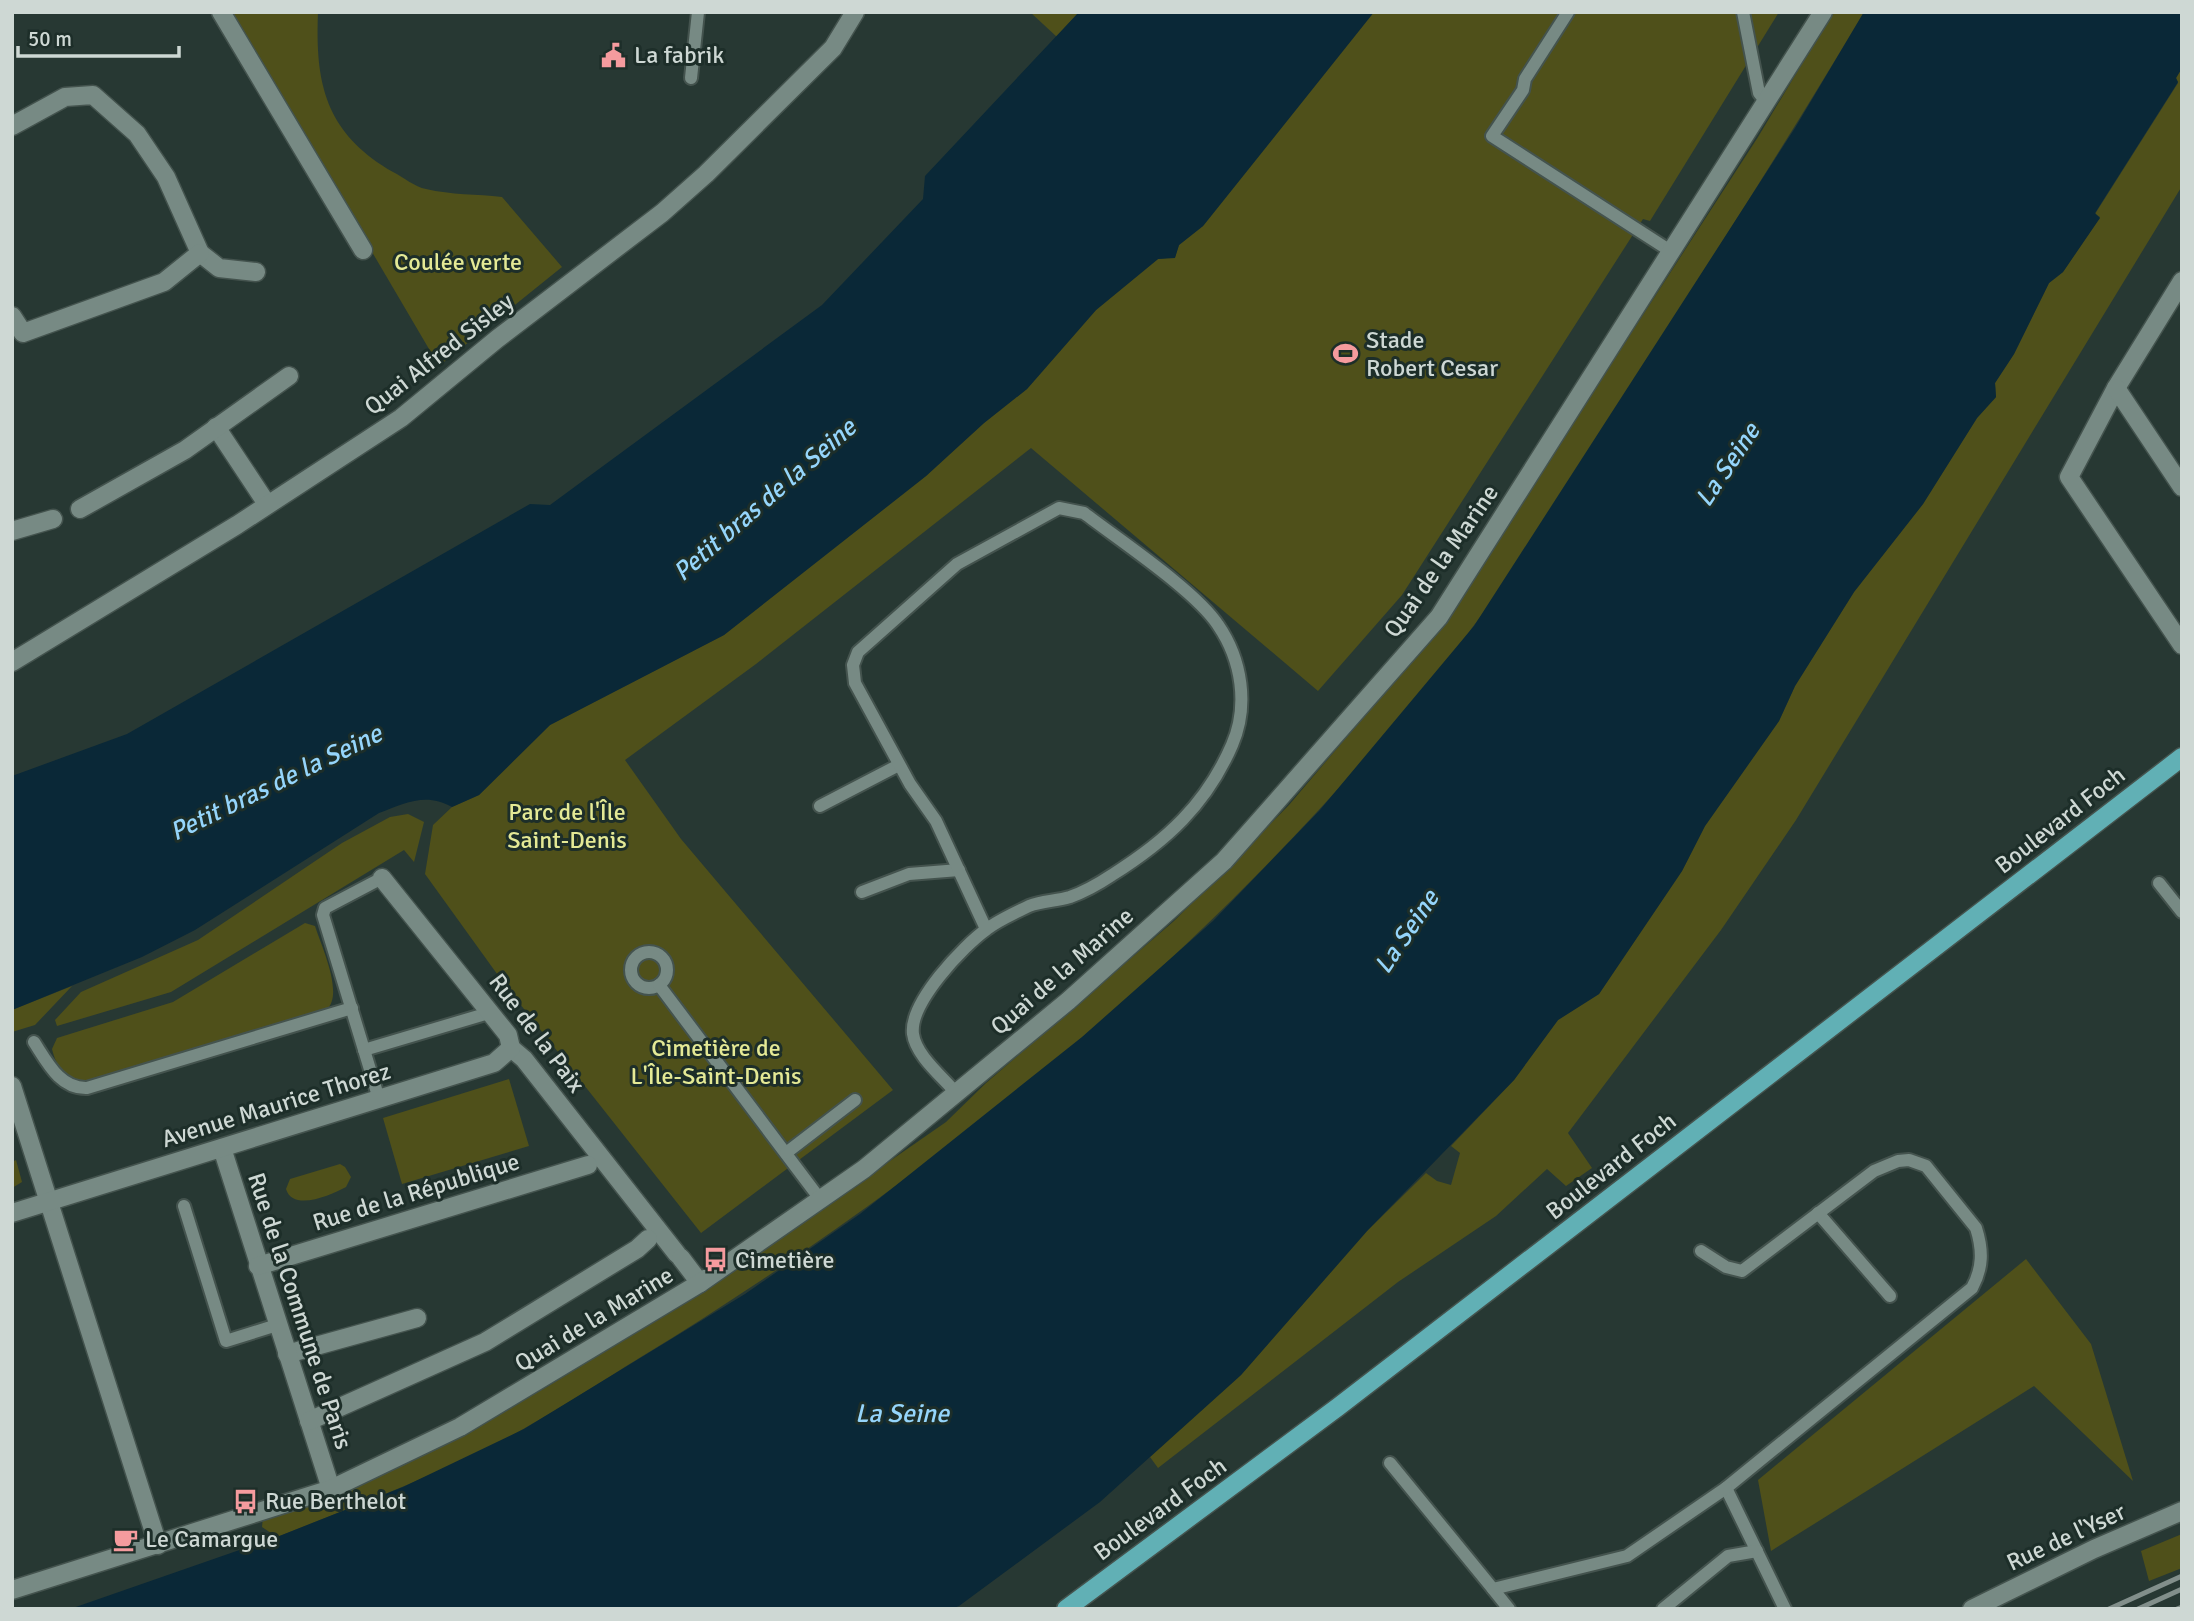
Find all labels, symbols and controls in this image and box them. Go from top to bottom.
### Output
scale bar [18,14,178,58]
text: 50 m [28,26,72,52]
place label: La fabrik [634,40,724,70]
public building icon: La fabrik [600,41,628,69]
park label: Coulée verte [394,247,522,277]
street label: Quai Alfred Sisley [358,286,520,422]
place label: Stade Robert Cesar [1366,325,1498,383]
sports icon: Stade Robert Cesar [1332,340,1360,368]
water label: Petit bras de la Seine [667,410,865,588]
water label: La Seine [1688,415,1769,513]
street label: Quai de la Marine [1377,479,1505,643]
water label: Petit bras de la Seine [165,717,389,848]
street label: Boulevard Foch [1989,760,2131,880]
park label: Parc de l'Île Saint-Denis [507,797,627,855]
water label: La Seine [1367,882,1448,980]
street label: Quai de la Marine [984,901,1140,1041]
street label: Rue de la Paix [482,967,592,1099]
park label: Cimetière de L'Île-Saint-Denis [630,1033,802,1091]
street label: Avenue Maurice Thorez [158,1056,394,1154]
street label: Boulevard Foch [1540,1106,1682,1226]
street label: Rue de la République [309,1146,523,1238]
street label: Rue de la Commune de Paris [241,1169,359,1453]
place label: Cimetière [735,1245,835,1275]
bus stop icon: Cimetière [701,1246,729,1274]
street label: Quai de la Marine [509,1260,679,1378]
water label: La Seine [855,1398,951,1430]
street label: Boulevard Foch [1088,1451,1232,1567]
place label: Rue Berthelot [265,1486,406,1516]
bus stop icon: Rue Berthelot [231,1487,259,1515]
street label: Rue de l'Yser [2002,1496,2130,1578]
place label: Le Camargue [145,1524,278,1554]
cafe icon: Le Camargue [111,1525,139,1553]

